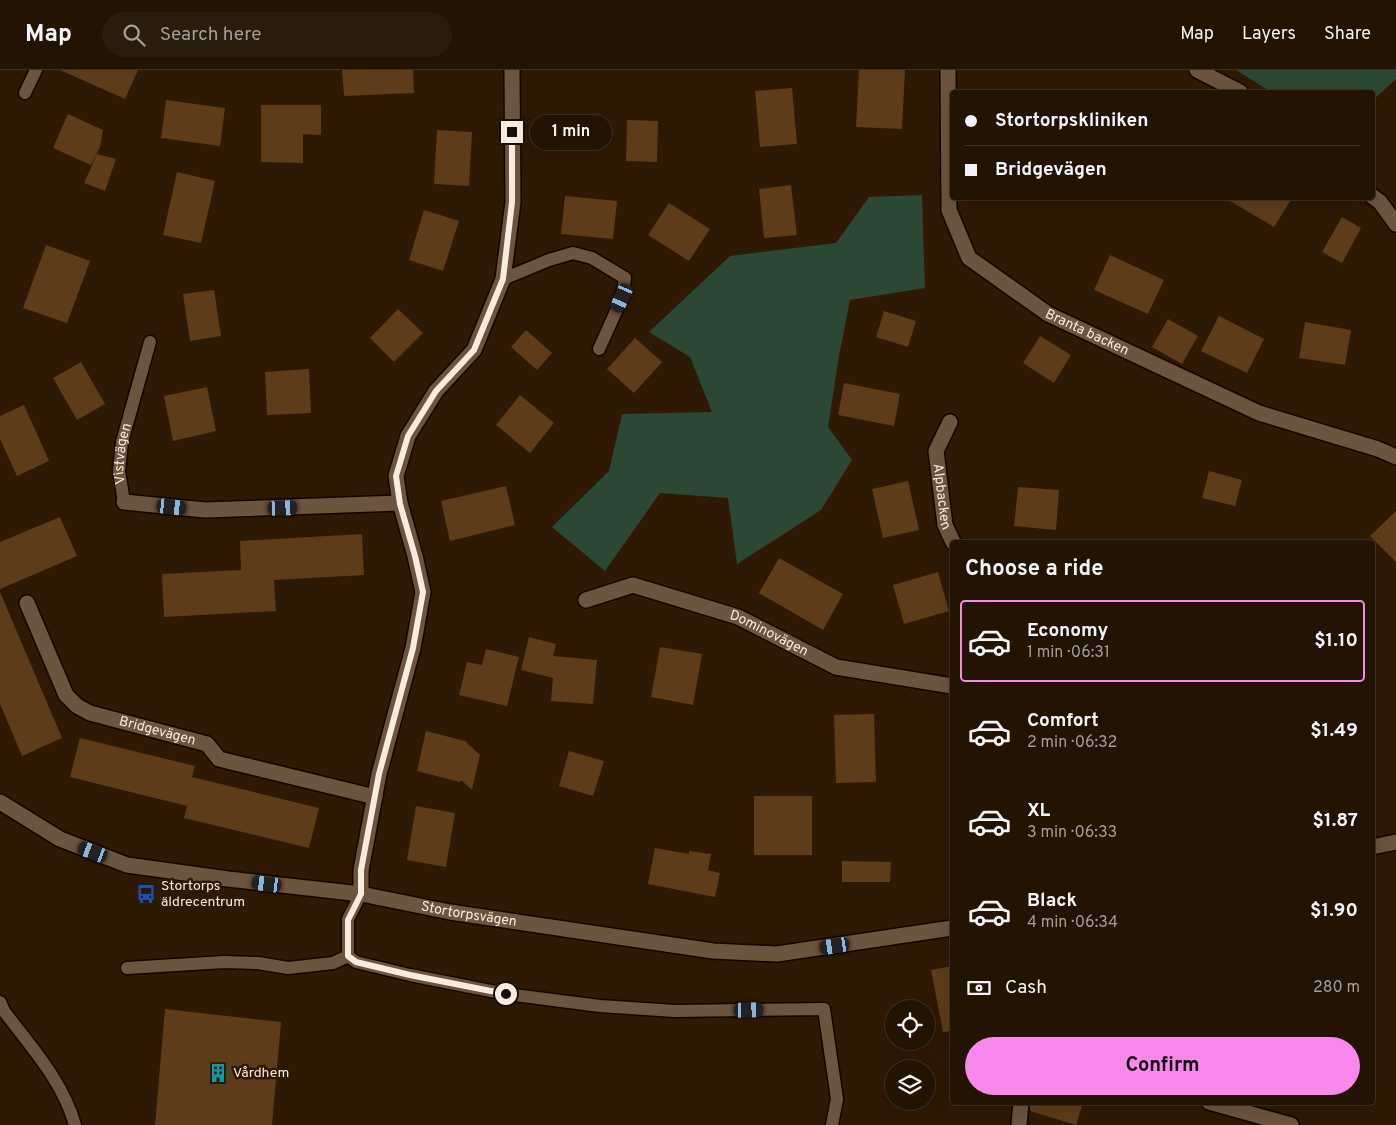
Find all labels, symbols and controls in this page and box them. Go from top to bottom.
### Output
search box [102,12,452,57]
text: Map [25,20,72,50]
icon: search [120,21,148,49]
text: Search here [160,23,261,47]
text: Map [1180,23,1214,46]
text: Layers [1242,23,1296,46]
text: Share [1324,23,1371,46]
text: Stortorpskliniken [995,109,1148,133]
callout: 1 min [530,114,612,150]
route end [501,121,523,143]
text: 1 min [552,122,590,142]
text: Bridgevägen [995,158,1107,182]
car [609,281,634,315]
street label: Branta backen [1042,305,1132,359]
street label: Vistvägen [110,421,135,486]
street label: Alpbacken [929,462,955,533]
car [156,498,187,516]
car [267,500,298,516]
text: Choose a ride [965,556,1103,583]
street label: Dominovägen [728,606,811,660]
icon: car [967,619,1012,664]
text: Economy [1027,619,1108,643]
text: $1.10 [1314,629,1358,653]
text: 1 min · 06:31 [1027,643,1110,663]
icon: car [967,709,1012,754]
text: Comfort [1027,709,1099,733]
street label: Bridgevägen [117,713,198,749]
text: $1.49 [1310,719,1358,743]
text: 2 min · 06:32 [1027,733,1117,753]
icon: car [967,799,1012,844]
text: XL [1027,799,1050,823]
text: $1.87 [1312,809,1358,833]
text: 3 min · 06:33 [1027,823,1117,843]
car [76,840,109,864]
car [251,875,282,893]
place label: Stortorps äldrecentrum [161,878,245,911]
bus stop icon: Stortorps äldrecentrum [135,883,157,905]
icon: car [967,889,1012,934]
text: Black [1027,889,1077,913]
street label: Stortorpsvägen [419,898,518,930]
text: $1.90 [1310,899,1358,923]
text: 4 min · 06:34 [1027,913,1118,933]
car [819,936,850,956]
icon: cash [965,974,993,1002]
text: Cash [1005,976,1047,1000]
text: 280 m [1313,978,1360,998]
route start [495,983,517,1005]
map controls [885,1000,935,1110]
button: locate [885,1000,935,1050]
car [733,1002,764,1018]
button: Confirm [965,1037,1360,1095]
button: layers [885,1060,935,1110]
building icon: Vårdhem [207,1062,229,1084]
place label: Vårdhem [233,1065,289,1082]

